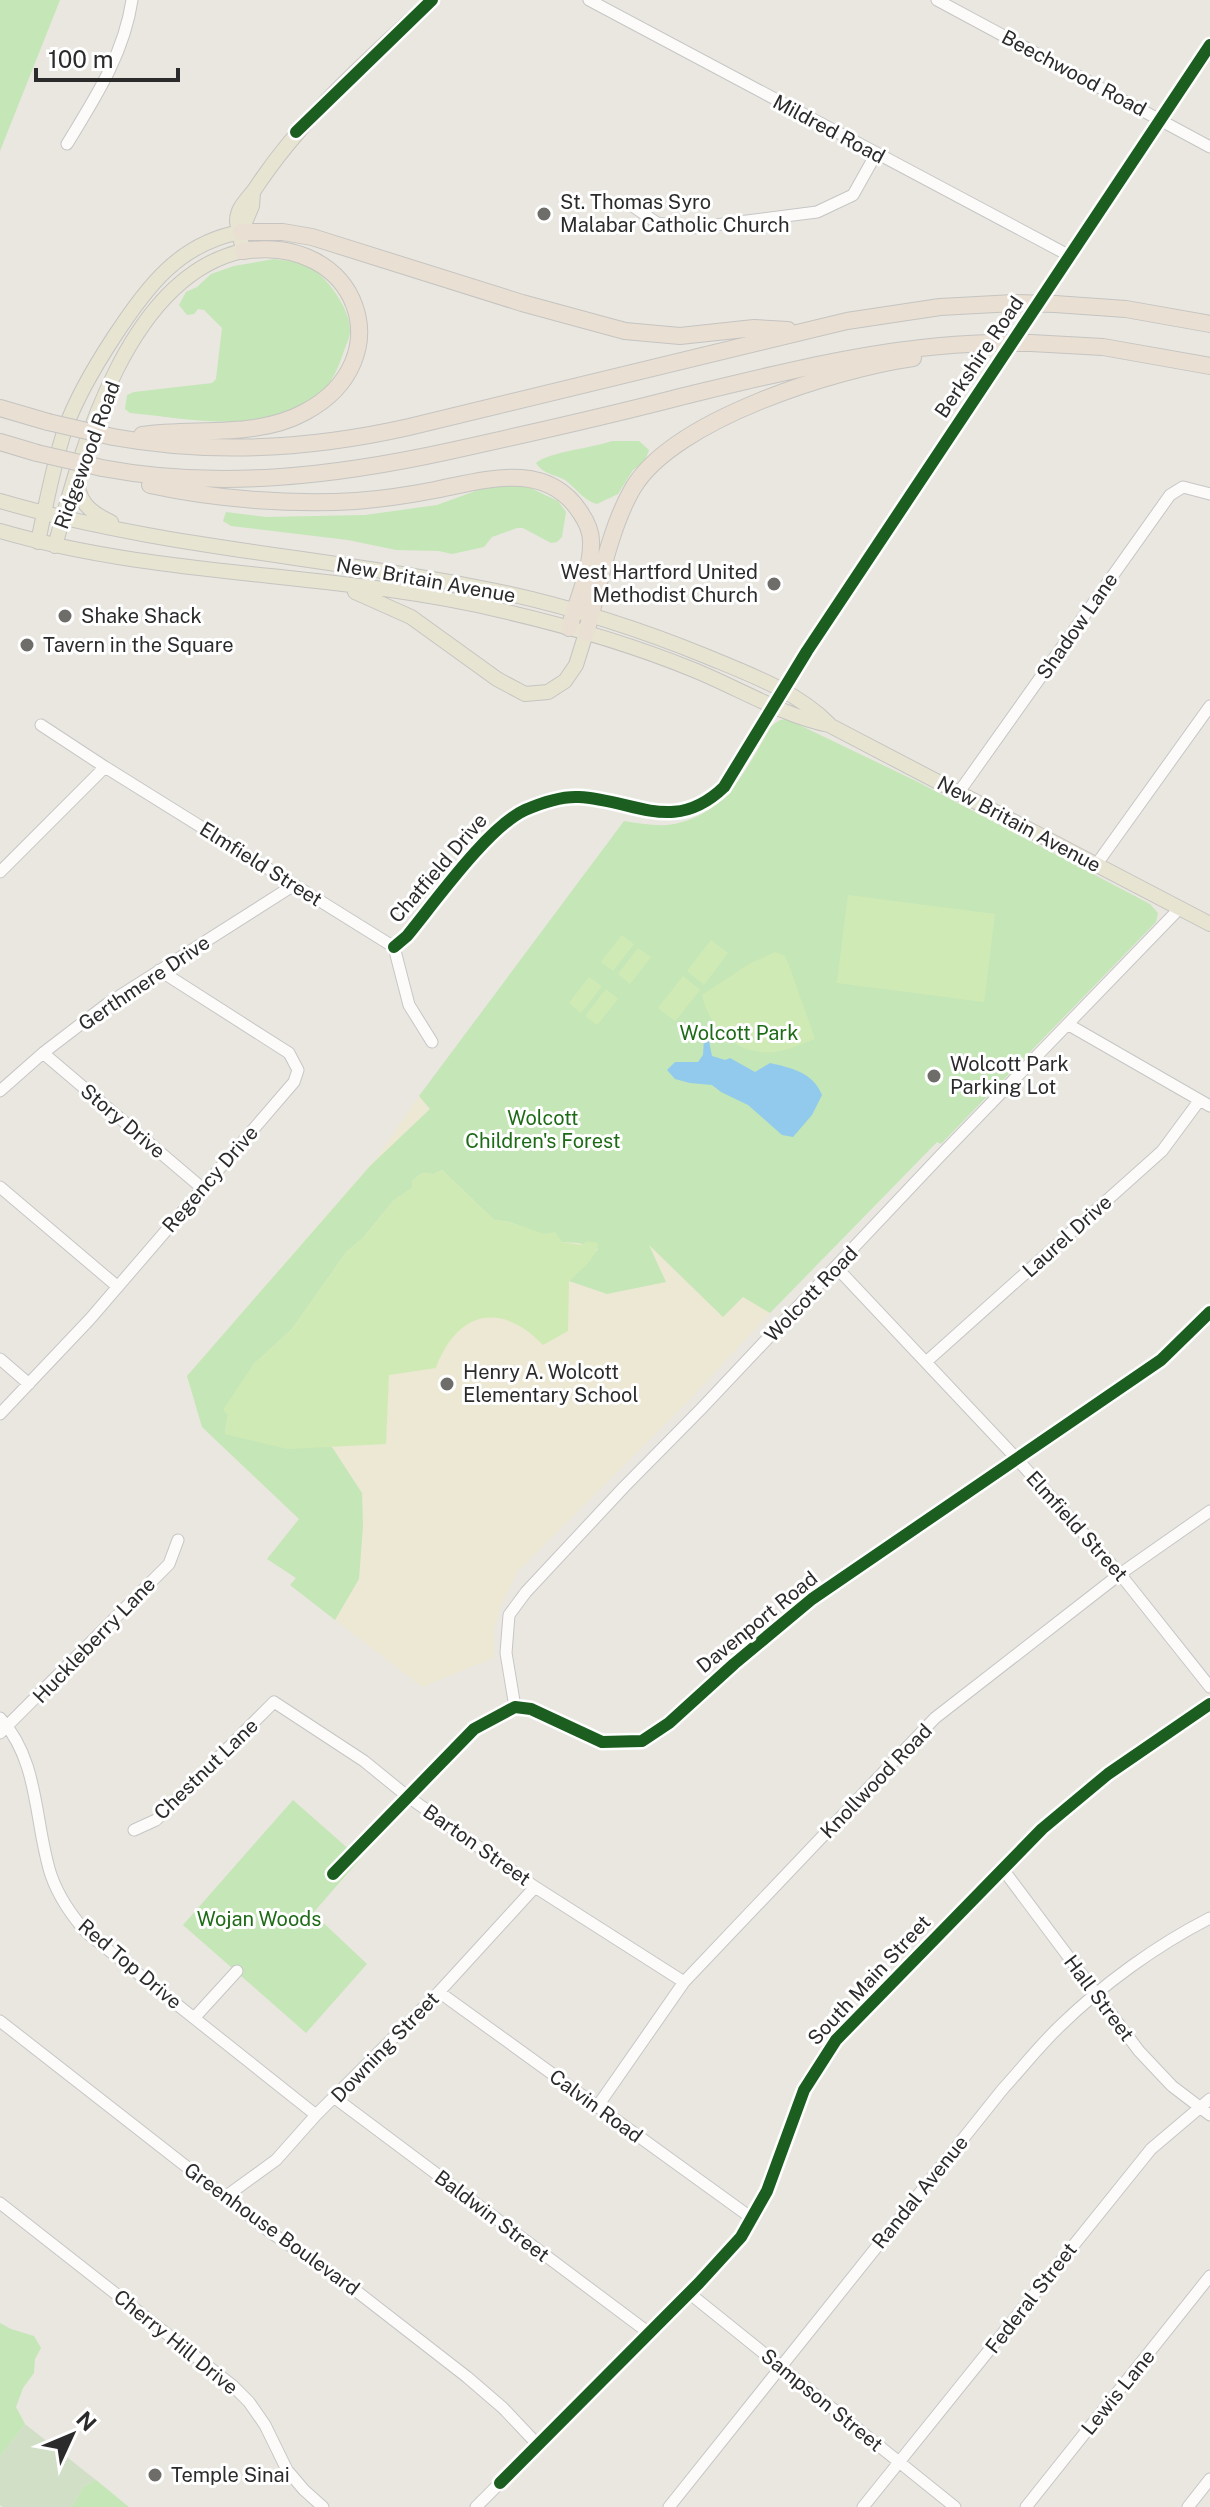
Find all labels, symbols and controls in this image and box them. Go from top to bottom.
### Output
street label: Beechwood Road [998,25,1150,121]
scale bar [36,32,178,82]
text: 100 m [48,45,114,73]
street label: Mildred Road [769,89,889,169]
place label: St. Thomas Syro Malabar Catholic Church [560,190,790,237]
marker: St. Thomas Syro Malabar Catholic Church [535,205,553,223]
street label: Berkshire Road [930,292,1028,422]
street label: Ridgewood Road [49,378,125,532]
street label: New Britain Avenue [334,552,518,608]
place label: West Hartford United Methodist Church [560,560,758,607]
street label: Shadow Lane [1031,568,1123,684]
marker: West Hartford United Methodist Church [765,575,783,593]
place label: Shake Shack [81,604,202,628]
marker: Shake Shack [56,607,74,625]
place label: Tavern in the Square [43,633,234,657]
marker: Tavern in the Square [18,636,36,654]
street label: New Britain Avenue [933,771,1105,877]
street label: Chatfield Drive [384,808,492,928]
street label: Elmfield Street [195,817,327,911]
street label: Gerthmere Drive [74,930,214,1036]
park label: Wolcott Park [680,1021,798,1045]
place label: Wolcott Park Parking Lot [950,1052,1069,1099]
marker: Wolcott Park Parking Lot [925,1067,943,1085]
street label: Story Drive [76,1079,170,1163]
park label: Wolcott Children's Forest [465,1106,621,1153]
street label: Regency Drive [157,1121,263,1237]
street label: Laurel Drive [1017,1190,1117,1282]
street label: Wolcott Road [759,1241,863,1347]
place label: Henry A. Wolcott Elementary School [463,1360,638,1407]
marker: Henry A. Wolcott Elementary School [438,1375,456,1393]
street label: Elmfield Street [1021,1466,1133,1586]
street label: Davenport Road [692,1566,822,1678]
street label: Huckleberry Lane [28,1572,160,1708]
street label: Chestnut Lane [149,1713,263,1825]
street label: Knollwood Road [815,1719,937,1843]
street label: Barton Street [419,1799,535,1891]
park label: Wojan Woods [197,1907,321,1931]
street label: South Main Street [803,1910,935,2050]
street label: Red Top Drive [73,1914,187,2014]
street label: Hall Street [1059,1950,1139,2046]
street label: Downing Street [326,1987,444,2107]
street label: Calvin Road [545,2064,647,2148]
street label: Randal Avenue [867,2131,973,2253]
street label: Greenhouse Boulevard [180,2157,364,2301]
street label: Baldwin Street [430,2165,554,2267]
street label: Federal Street [980,2238,1082,2358]
street label: Cherry Hill Drive [109,2285,243,2399]
street label: Sampson Street [756,2344,888,2456]
street label: Lewis Lane [1076,2344,1160,2440]
north arrow [32,2395,112,2475]
text: N [71,2406,102,2436]
place label: Temple Sinai [171,2463,290,2487]
marker: Temple Sinai [146,2466,164,2484]

